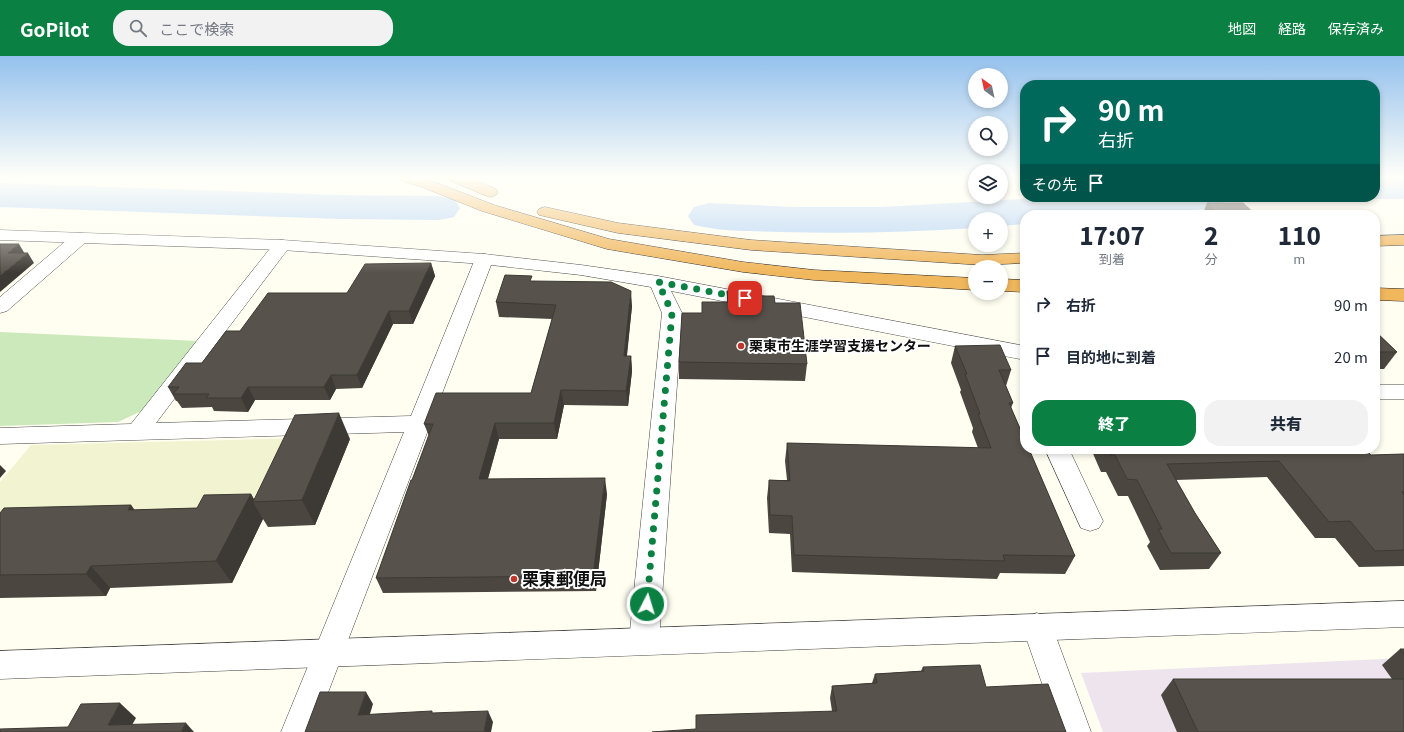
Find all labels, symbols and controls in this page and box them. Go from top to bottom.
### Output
search box [113,10,393,46]
text: GoPilot [20,15,89,42]
icon: search [127,17,149,39]
text: ここで検索 [159,18,234,39]
text: 地図 [1228,18,1256,38]
text: 経路 [1278,18,1306,38]
text: 保存済み [1328,18,1384,38]
north arrow [968,68,1008,108]
map controls [968,68,1008,300]
text: 90 m [1098,89,1164,129]
icon: right [1032,96,1084,148]
button: search [968,116,1008,156]
text: 右折 [1098,126,1134,152]
button: layers [968,164,1008,204]
icon: arrive [1085,172,1107,194]
text: その先 [1032,173,1077,194]
button: + [968,212,1008,252]
text: 17:07 [1079,217,1145,252]
text: 2 [1204,217,1218,252]
text: 110 [1278,217,1321,252]
text: 到着 [1099,249,1125,268]
text: 分 [1205,249,1218,268]
text: m [1293,249,1305,268]
button: − [968,260,1008,300]
pin [728,281,762,315]
icon: arrive [734,287,756,309]
icon: right [1032,293,1054,315]
text: 右折 [1066,294,1096,315]
text: 90 m [1334,294,1368,315]
place label: 栗東市生涯学習支援センター [749,335,931,355]
marker: 栗東市生涯学習支援センター [736,341,746,351]
icon: arrive [1032,345,1054,367]
text: 目的地に到着 [1066,346,1156,367]
text: 20 m [1334,346,1368,367]
button: 終了 [1032,400,1196,446]
button: 共有 [1204,400,1368,446]
place label: 栗東郵便局 [522,565,607,590]
marker: 栗東郵便局 [509,574,519,584]
position arrow [626,583,668,625]

